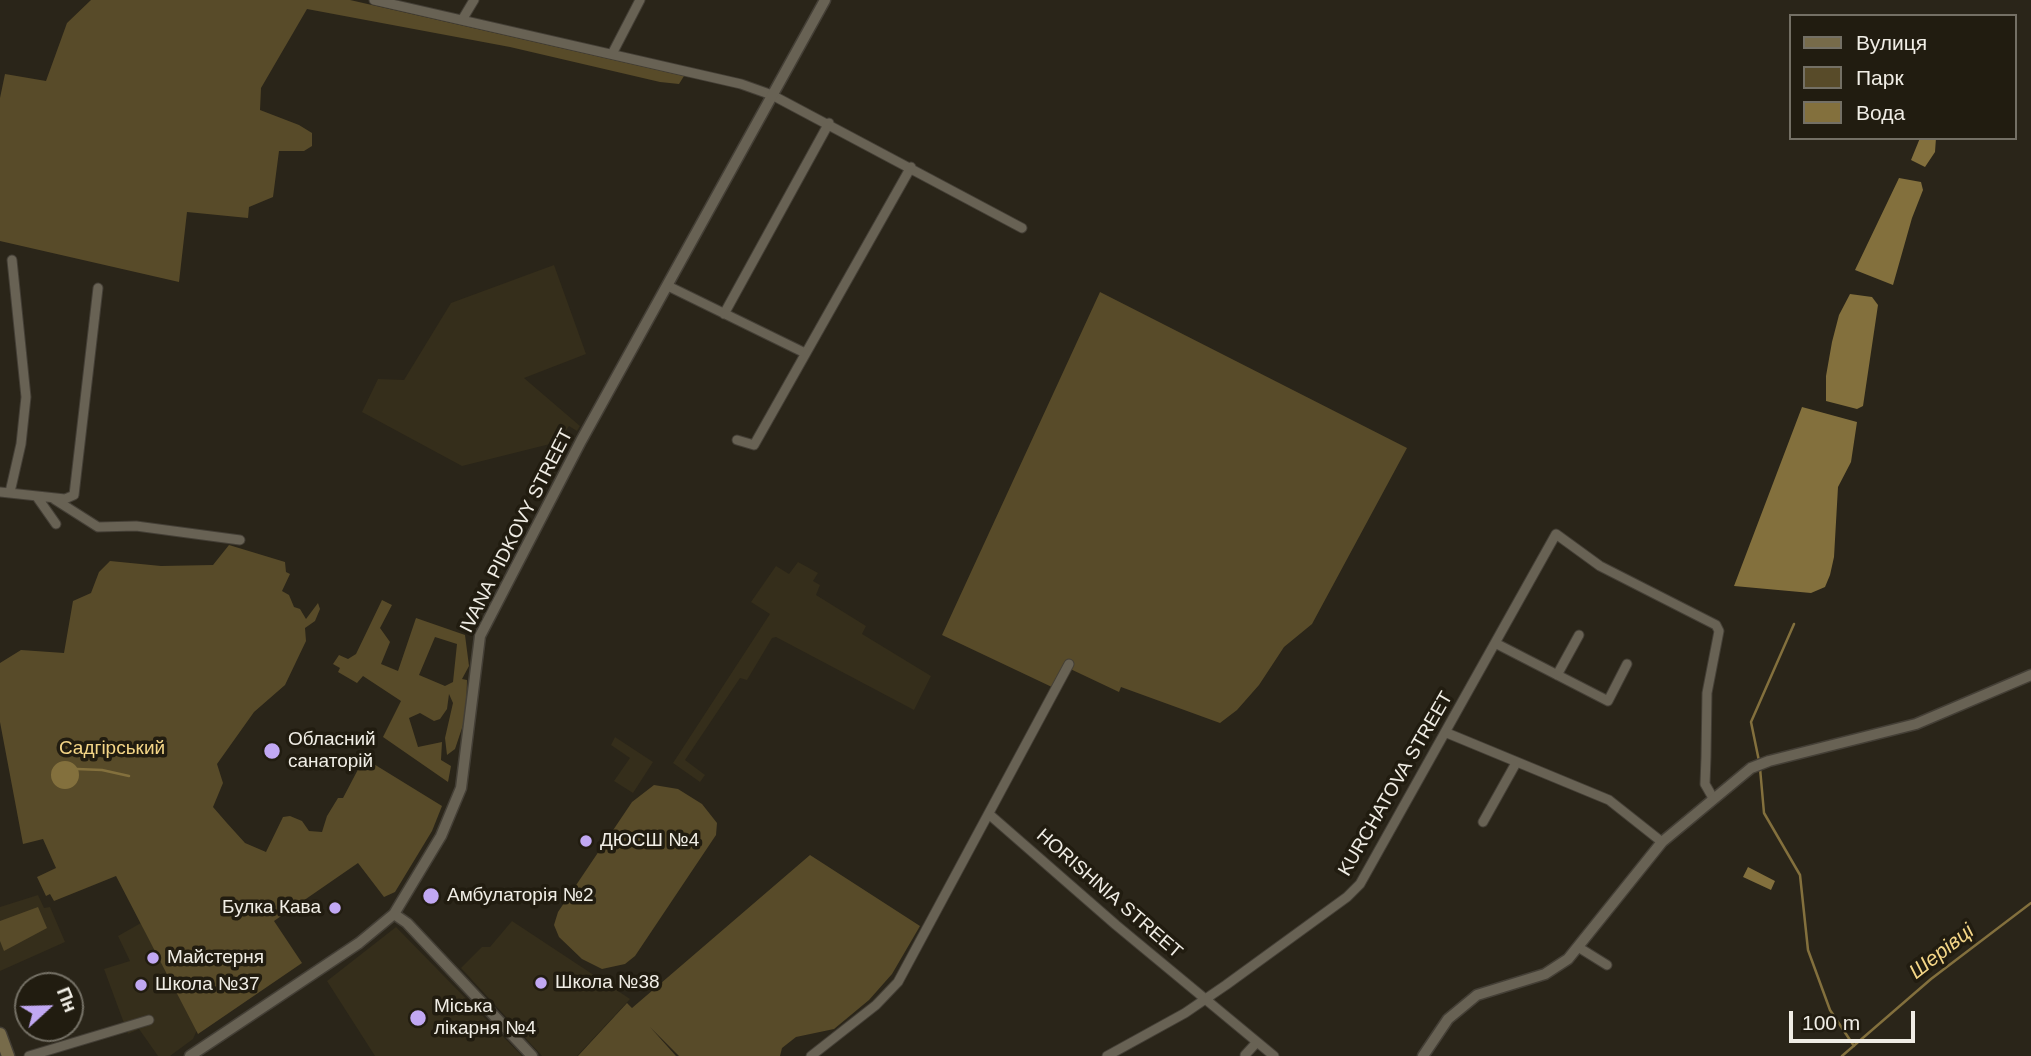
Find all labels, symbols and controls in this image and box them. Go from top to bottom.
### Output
legend [1790,14,2017,140]
text: Вулиця [1856,31,1927,54]
text: Парк [1856,66,1904,89]
text: Вода [1856,101,1905,124]
street label: IVANA PIDKOVY STREET [456,425,578,637]
street label: KURCHATOVA STREET [1334,688,1458,880]
place label: Обласний санаторій [288,729,376,773]
park label: Садгірський [59,738,165,760]
marker: Обласний санаторій [262,741,282,761]
street label: HORISHNIA STREET [1031,824,1187,964]
place label: ДЮСШ №4 [600,830,699,852]
marker: ДЮСШ №4 [578,833,594,849]
place label: Амбулаторія №2 [447,885,594,907]
marker: Амбулаторія №2 [421,886,441,906]
place label: Булка Кава [222,897,321,919]
marker: Булка Кава [327,900,343,916]
water label: Шерівці [1905,919,1979,985]
place label: Майстерня [167,947,264,969]
marker: Майстерня [145,950,161,966]
north arrow [14,972,84,1042]
place label: Школа №38 [555,972,660,994]
place label: Школа №37 [155,974,260,996]
marker: Школа №38 [533,975,549,991]
marker: Школа №37 [133,977,149,993]
text: Пн [53,984,82,1015]
place label: Міська лікарня №4 [434,996,536,1040]
scale bar [1793,996,1919,1040]
marker: Міська лікарня №4 [408,1008,428,1028]
text: 100 m [1802,1011,1860,1034]

